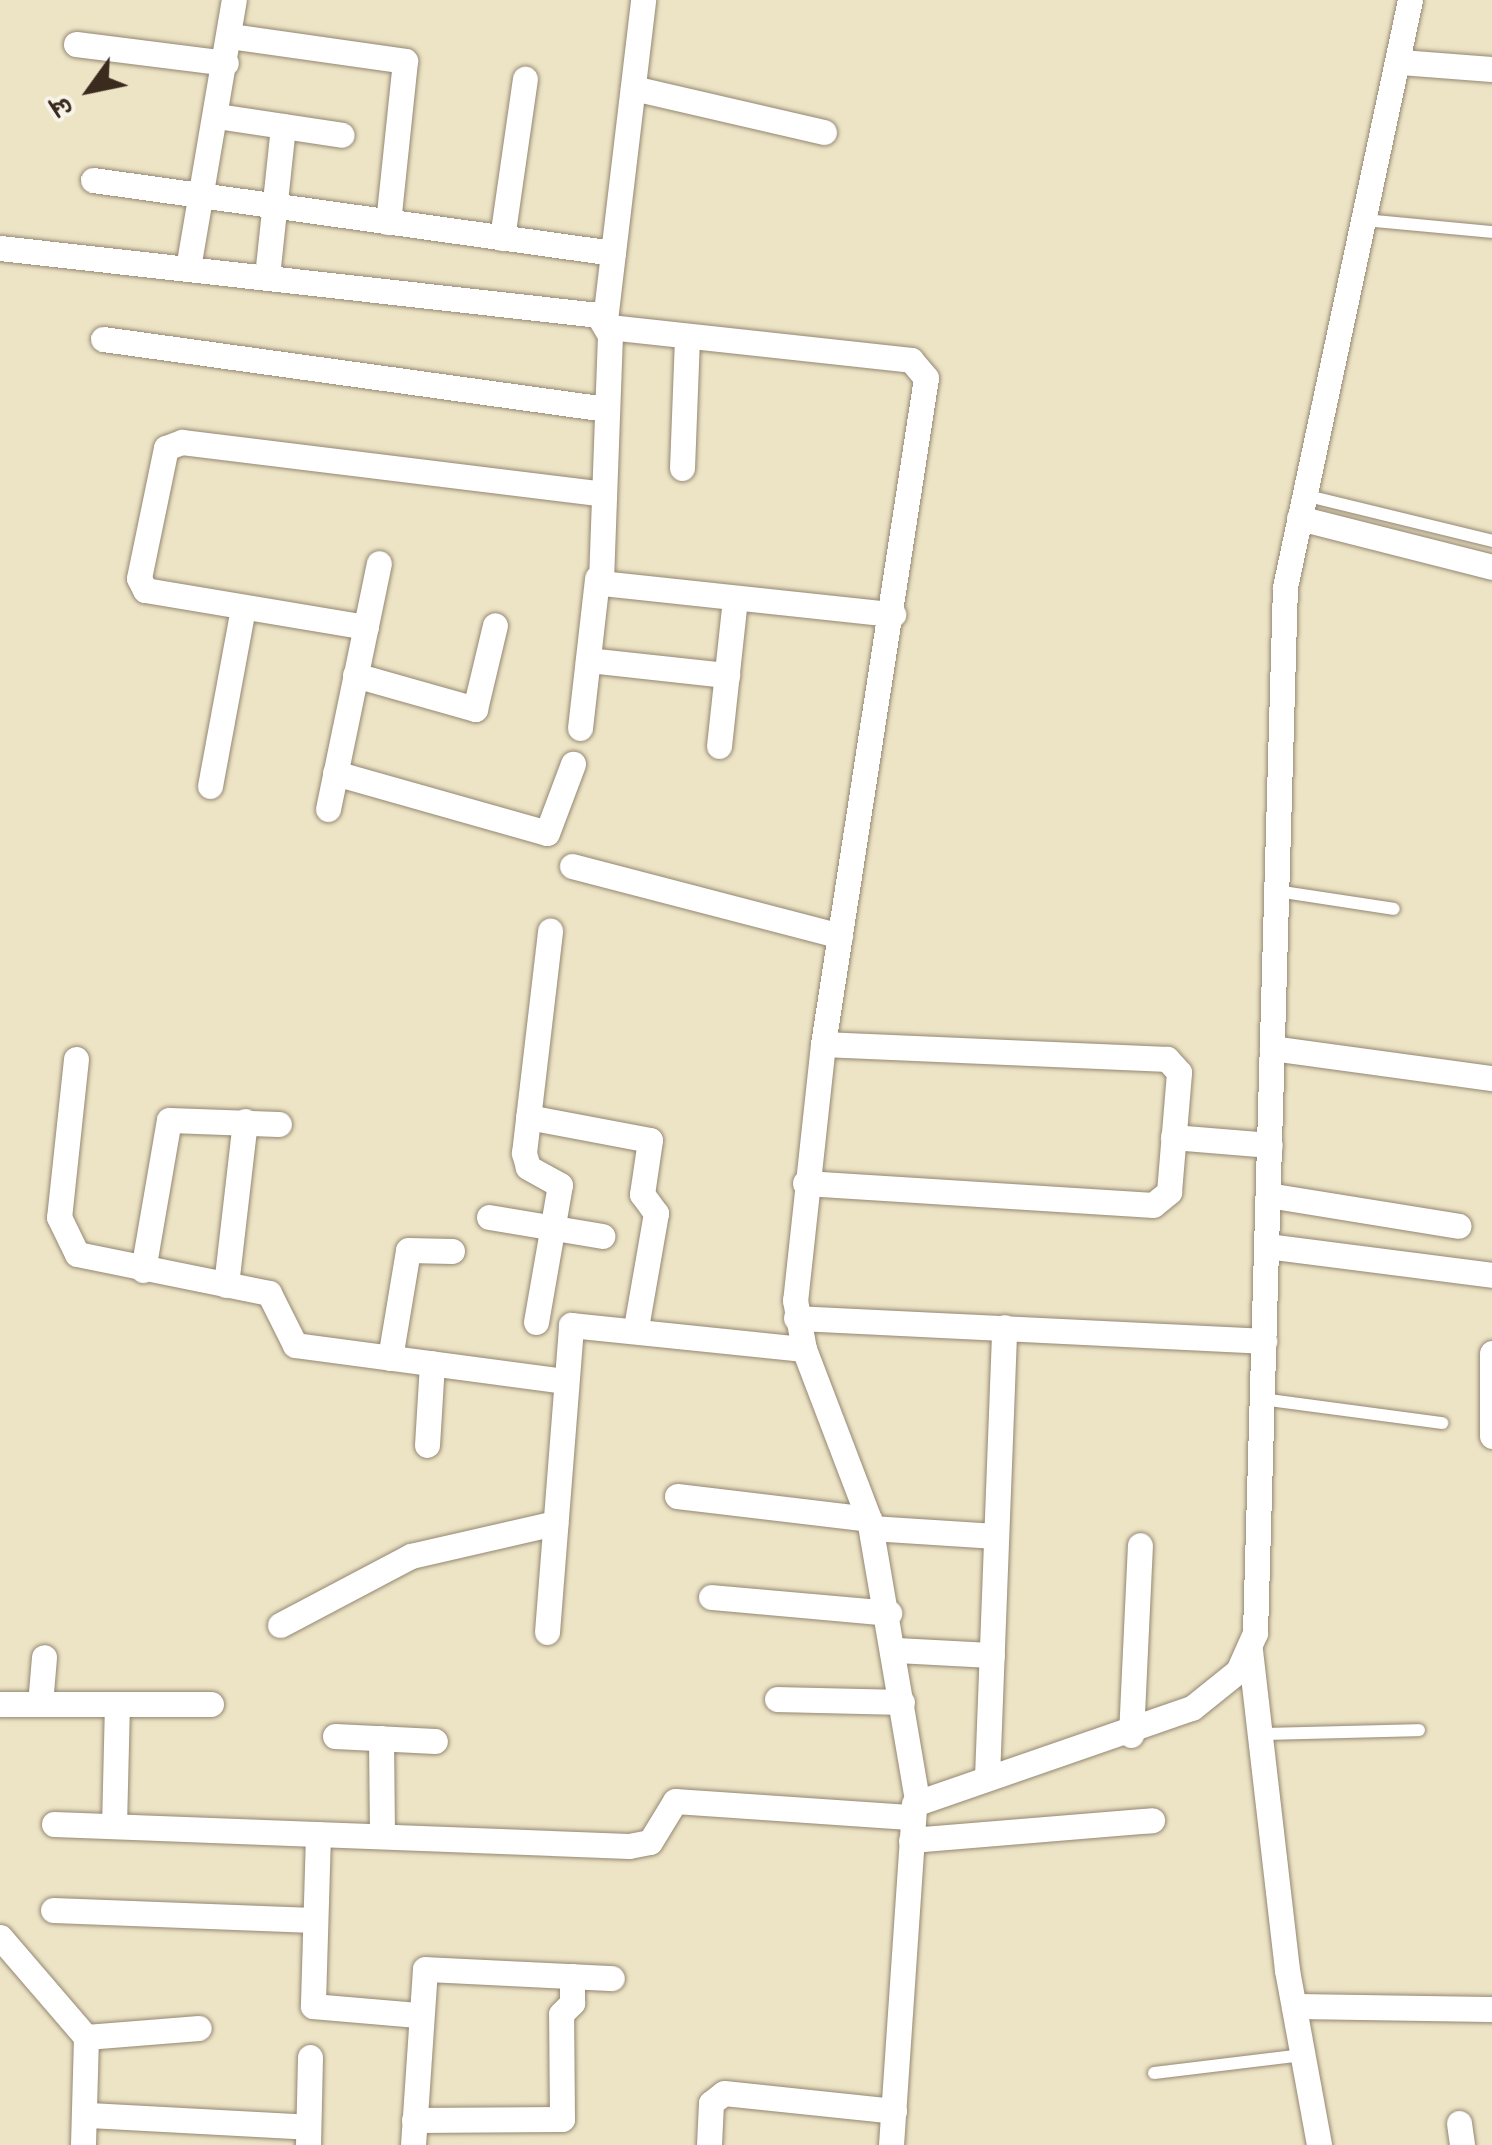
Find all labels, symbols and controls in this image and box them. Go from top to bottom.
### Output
north arrow [40,40,140,140]
text: उ [41,87,88,126]

